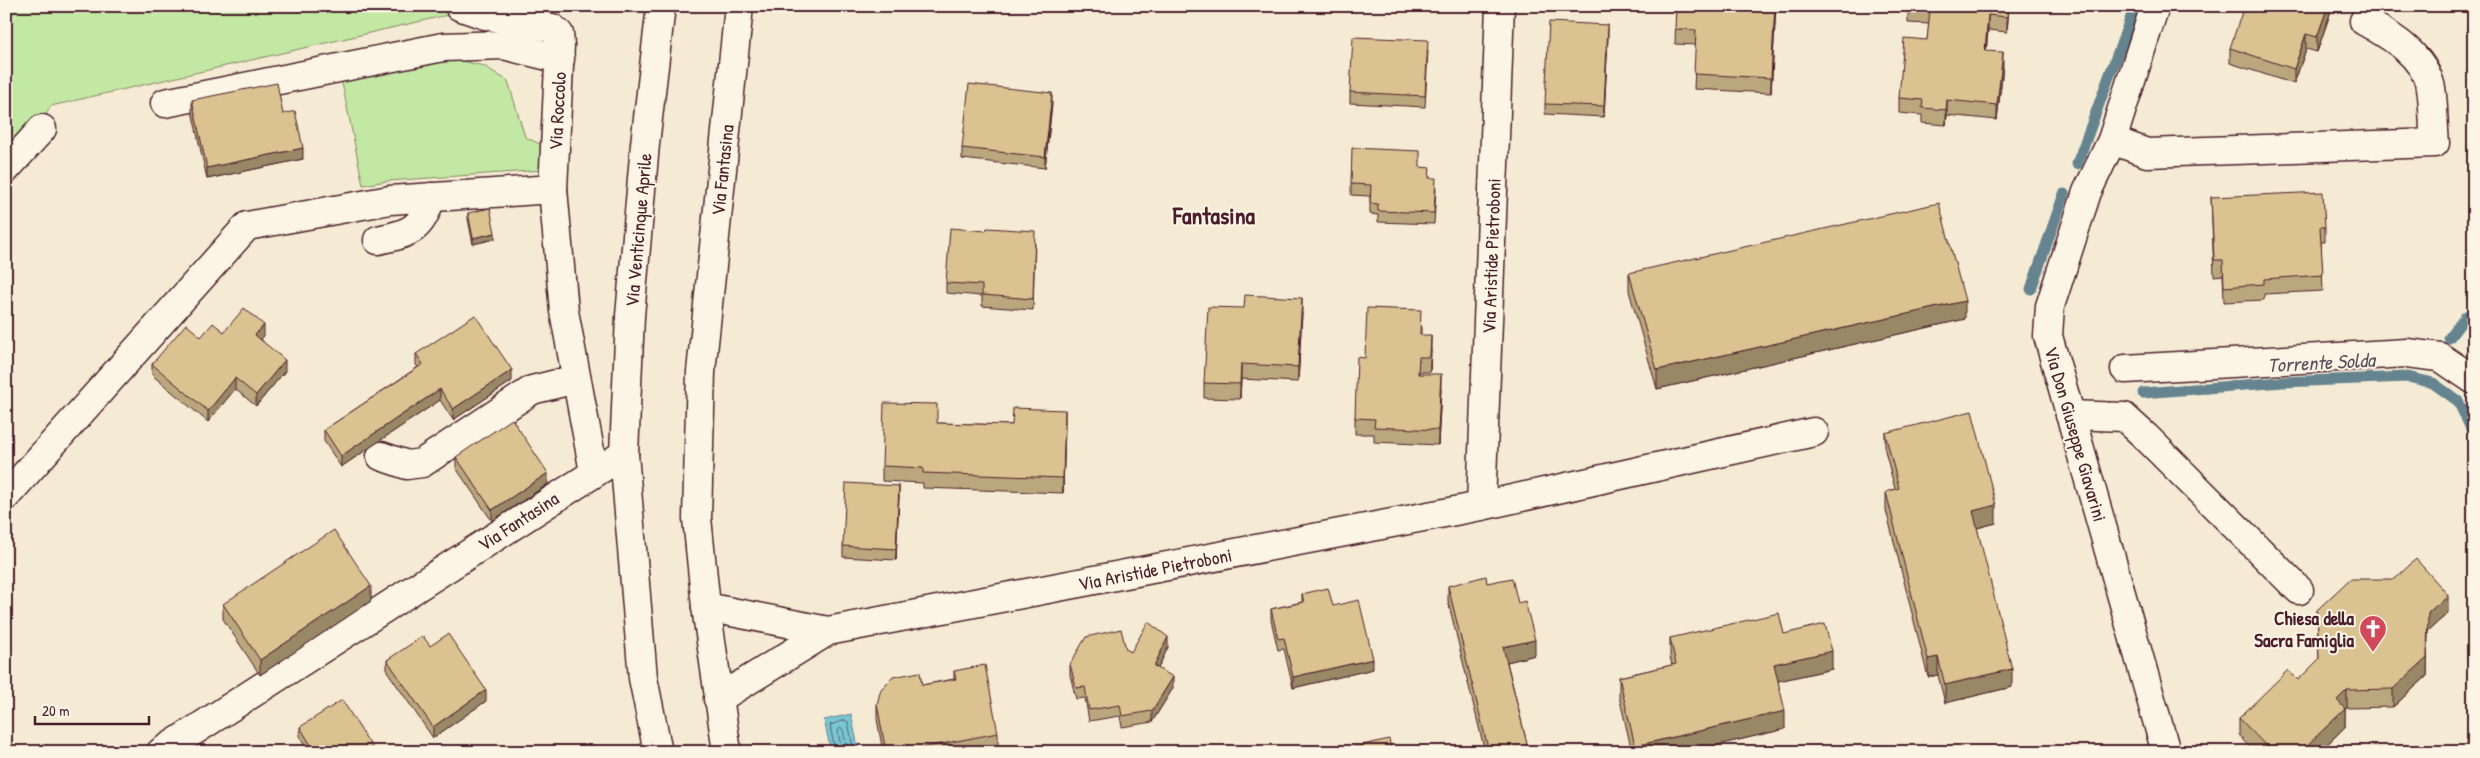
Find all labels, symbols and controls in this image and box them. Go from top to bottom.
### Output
street label: Via Roccolo [542,71,572,151]
street label: Via Fantasina [704,123,740,217]
street label: Via Venticinque Aprile [618,151,658,308]
street label: Via Aristide Pietroboni [1475,178,1507,334]
district label: Fantasina [1172,199,1255,231]
street label: Via Don Giuseppe Giavarini [2039,344,2113,524]
water label: Torrente Solda [2267,346,2378,378]
street label: Via Fantasina [473,485,564,557]
street label: Via Aristide Pietroboni [1076,541,1234,597]
place label: Chiesa della Sacra Famiglia [2254,605,2355,654]
church icon: Chiesa della Sacra Famiglia [2358,614,2388,653]
scale bar [35,693,149,725]
text: 20 m [42,700,69,721]

